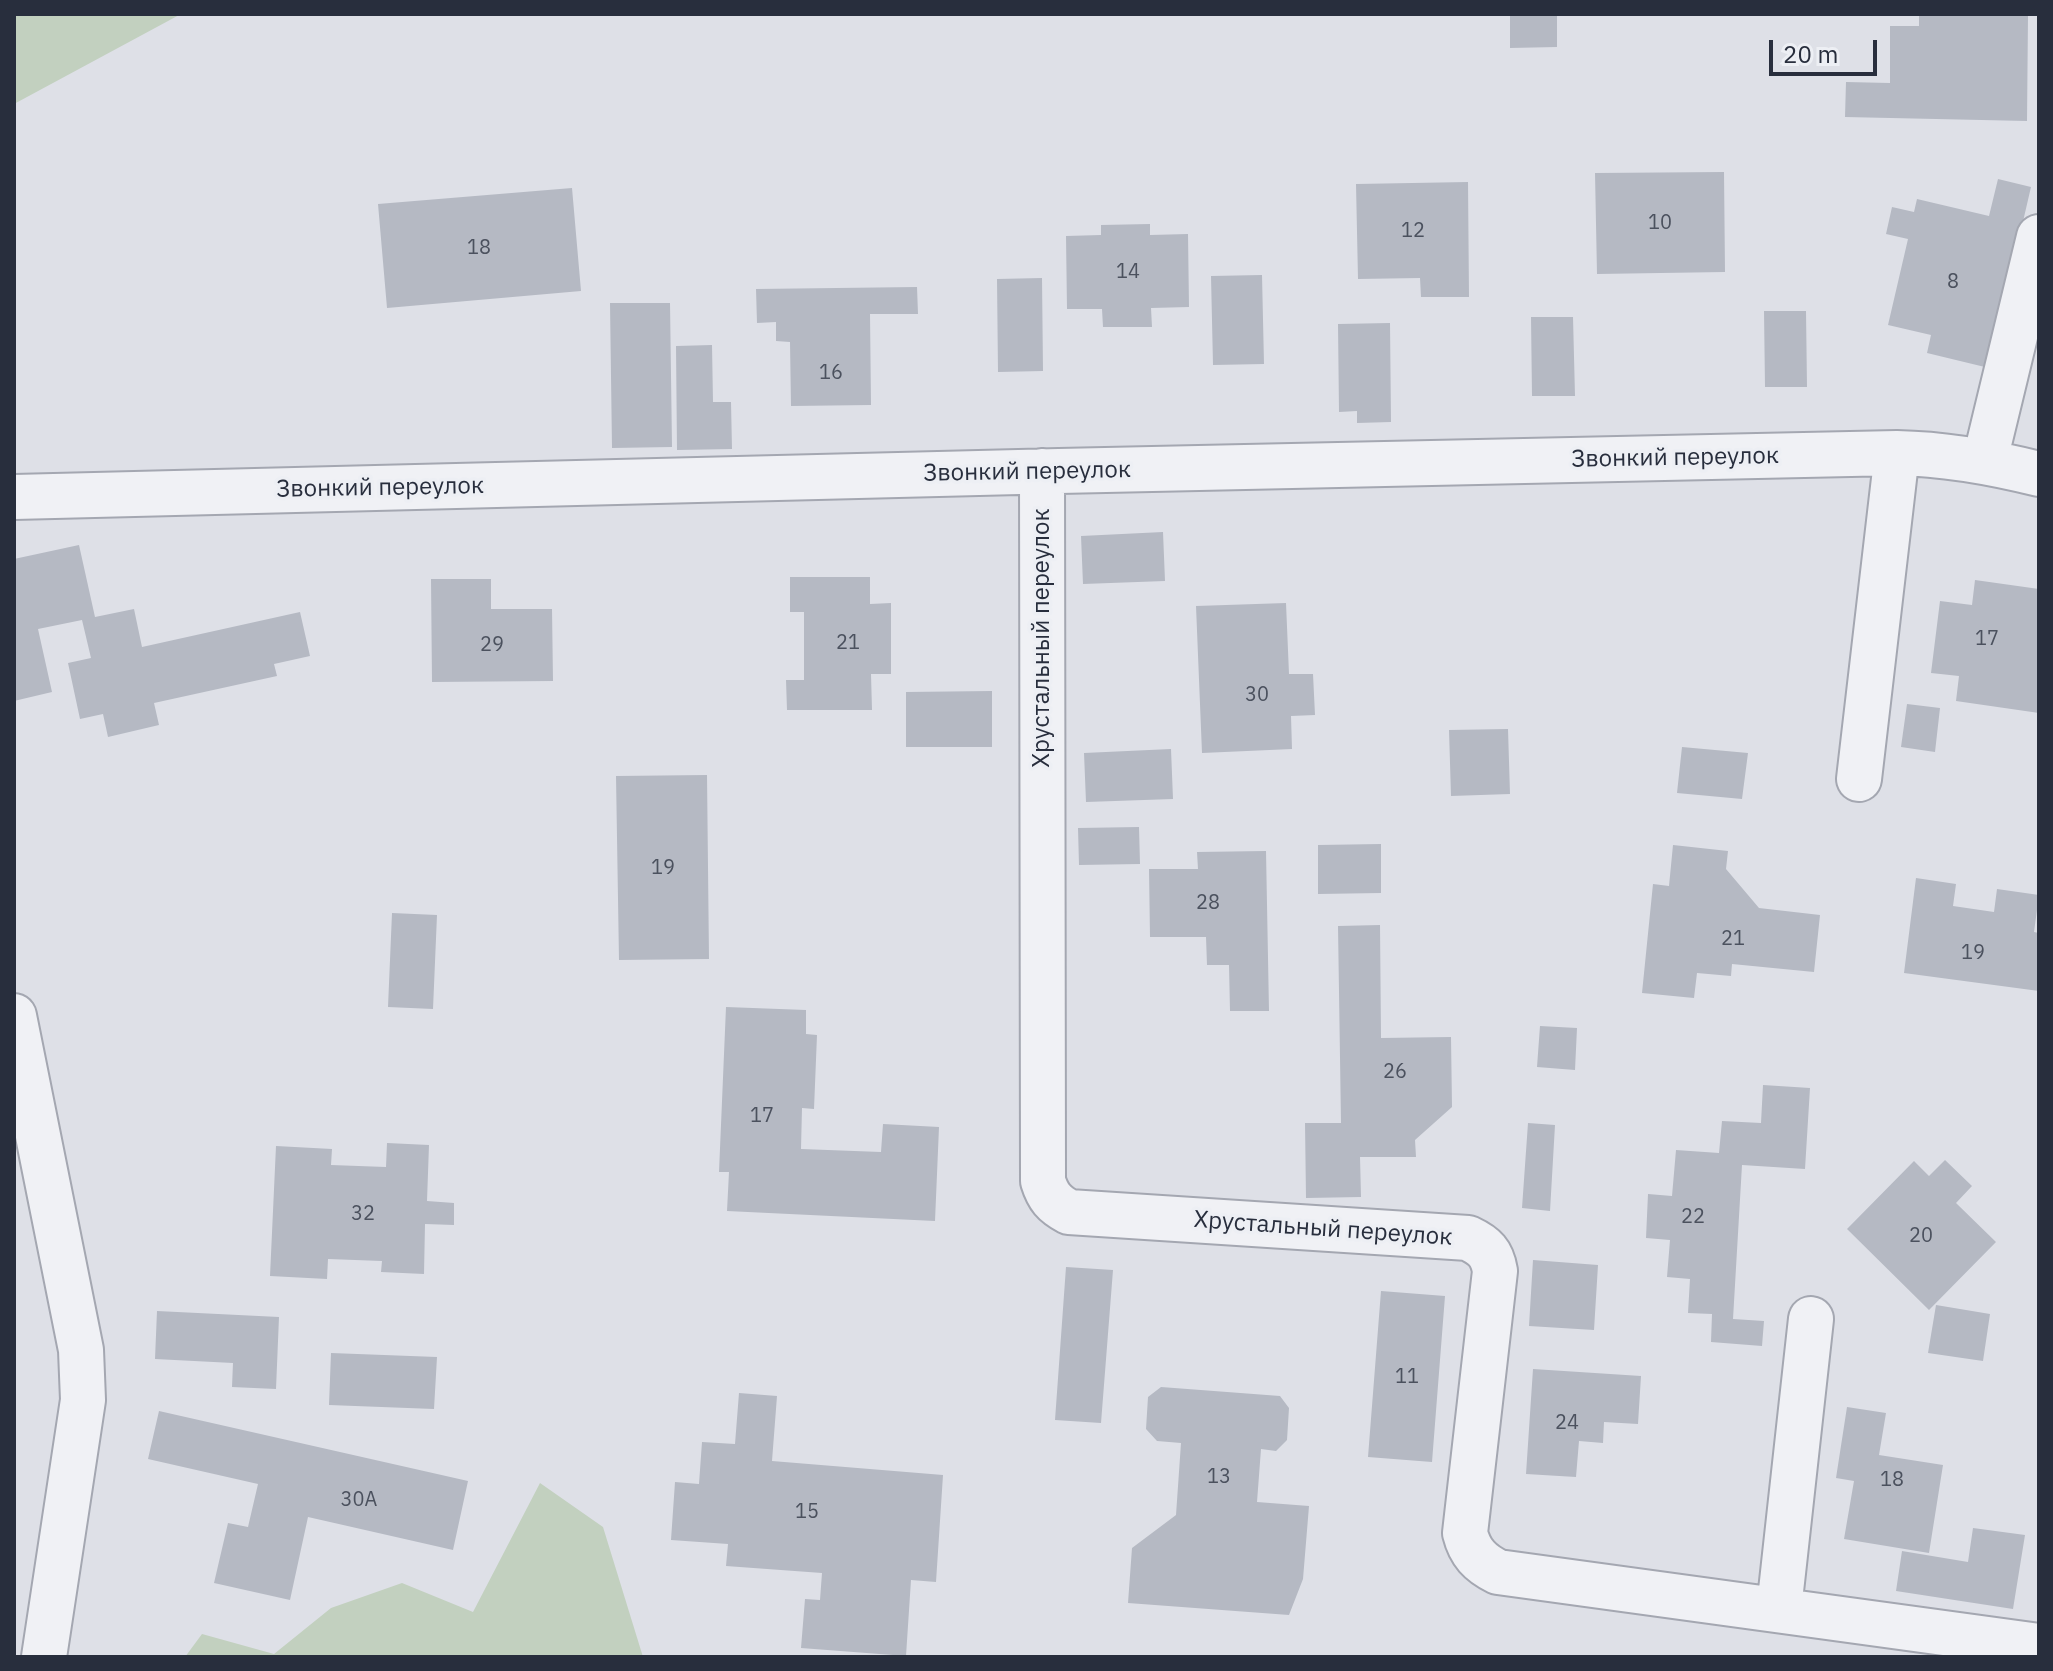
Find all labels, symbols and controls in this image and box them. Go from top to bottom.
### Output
scale bar [1773,24,1881,74]
text: 20 m [1783,38,1838,70]
house number: 10 [1648,211,1672,235]
house number: 12 [1401,219,1425,243]
house number: 18 [467,236,491,260]
house number: 14 [1116,260,1140,284]
house number: 8 [1947,270,1959,294]
house number: 16 [819,361,843,385]
street label: Звонкий переулок [1571,442,1779,474]
street label: Звонкий переулок [923,456,1131,488]
street label: Звонкий переулок [276,472,484,504]
street label: Хрустальный переулок [1028,508,1056,768]
house number: 17 [1975,627,1999,651]
house number: 21 [836,631,860,655]
house number: 29 [480,633,504,657]
house number: 30 [1245,683,1269,707]
house number: 19 [651,856,675,880]
house number: 28 [1196,891,1220,915]
house number: 21 [1721,927,1745,951]
house number: 19 [1961,941,1985,965]
house number: 26 [1383,1060,1407,1084]
house number: 17 [750,1104,774,1128]
house number: 32 [351,1202,375,1226]
house number: 22 [1681,1205,1705,1229]
street label: Хрустальный переулок [1193,1206,1453,1252]
house number: 20 [1909,1224,1933,1248]
house number: 11 [1395,1365,1419,1389]
house number: 24 [1555,1411,1579,1435]
house number: 13 [1207,1465,1231,1489]
house number: 18 [1880,1468,1904,1492]
house number: 30А [341,1488,377,1512]
house number: 15 [795,1500,819,1524]

